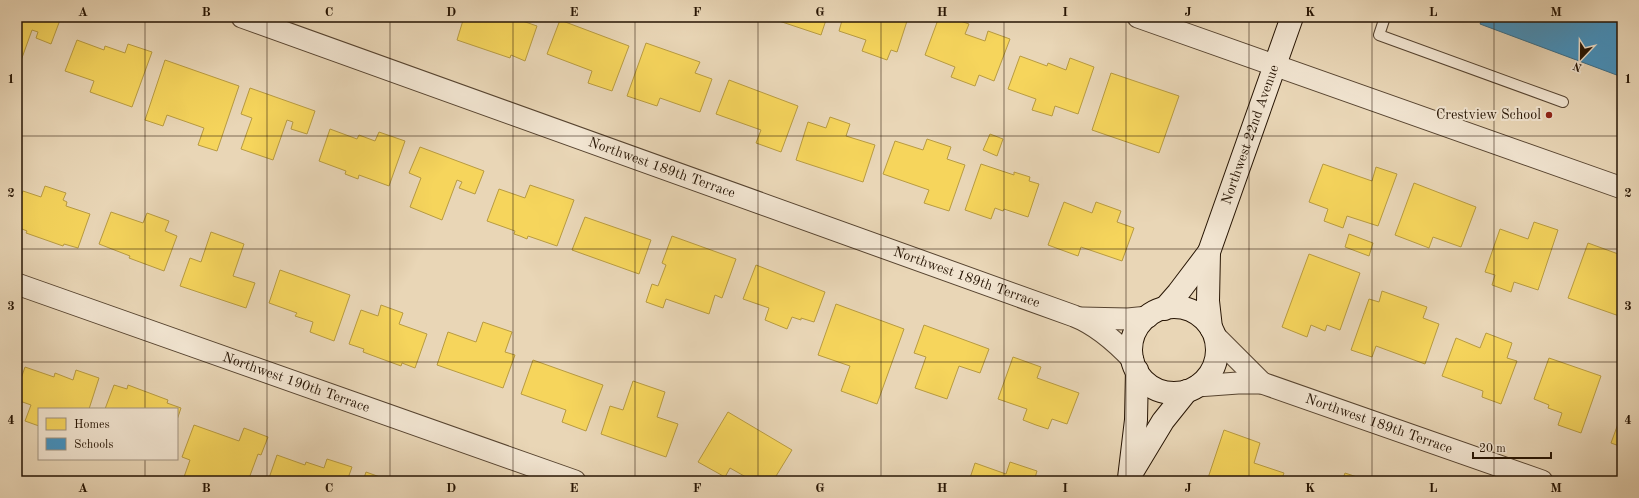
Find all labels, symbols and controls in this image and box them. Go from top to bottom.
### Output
text: A [78,6,88,19]
text: B [201,6,211,19]
text: C [325,6,333,19]
text: D [446,6,456,19]
text: E [570,6,579,19]
text: F [693,6,702,19]
text: G [815,6,825,19]
text: H [937,6,948,19]
text: I [1062,6,1068,19]
text: J [1184,6,1192,19]
text: K [1305,6,1315,19]
text: L [1429,6,1438,19]
text: M [1550,6,1562,19]
north arrow [1561,38,1601,78]
text: N [1571,59,1584,73]
street label: Northwest 22nd Avenue [1219,63,1282,206]
text: 1 [7,73,15,86]
text: 1 [1624,73,1632,86]
place label: Crestview School [1436,108,1541,122]
marker: Crestview School [1544,110,1554,120]
street label: Northwest 189th Terrace [586,135,737,201]
text: 2 [7,187,15,200]
text: 2 [1624,187,1632,200]
street label: Northwest 189th Terrace [891,245,1042,310]
text: 3 [7,300,15,313]
text: 3 [1624,300,1632,313]
street label: Northwest 190th Terrace [221,350,371,415]
street label: Northwest 189th Terrace [1304,392,1454,456]
legend [38,408,178,460]
text: 4 [7,414,15,427]
text: 4 [1624,414,1632,427]
text: Homes [74,419,110,431]
scale bar [1473,434,1551,460]
text: Schools [74,439,114,451]
text: 20 m [1479,443,1506,455]
text: A [78,482,88,495]
text: B [201,482,211,495]
text: C [325,482,333,495]
text: D [446,482,456,495]
text: E [570,482,579,495]
text: F [693,482,702,495]
text: G [815,482,825,495]
text: H [937,482,948,495]
text: I [1062,482,1068,495]
text: J [1184,482,1192,495]
text: K [1305,482,1315,495]
text: L [1429,482,1438,495]
text: M [1550,482,1562,495]

